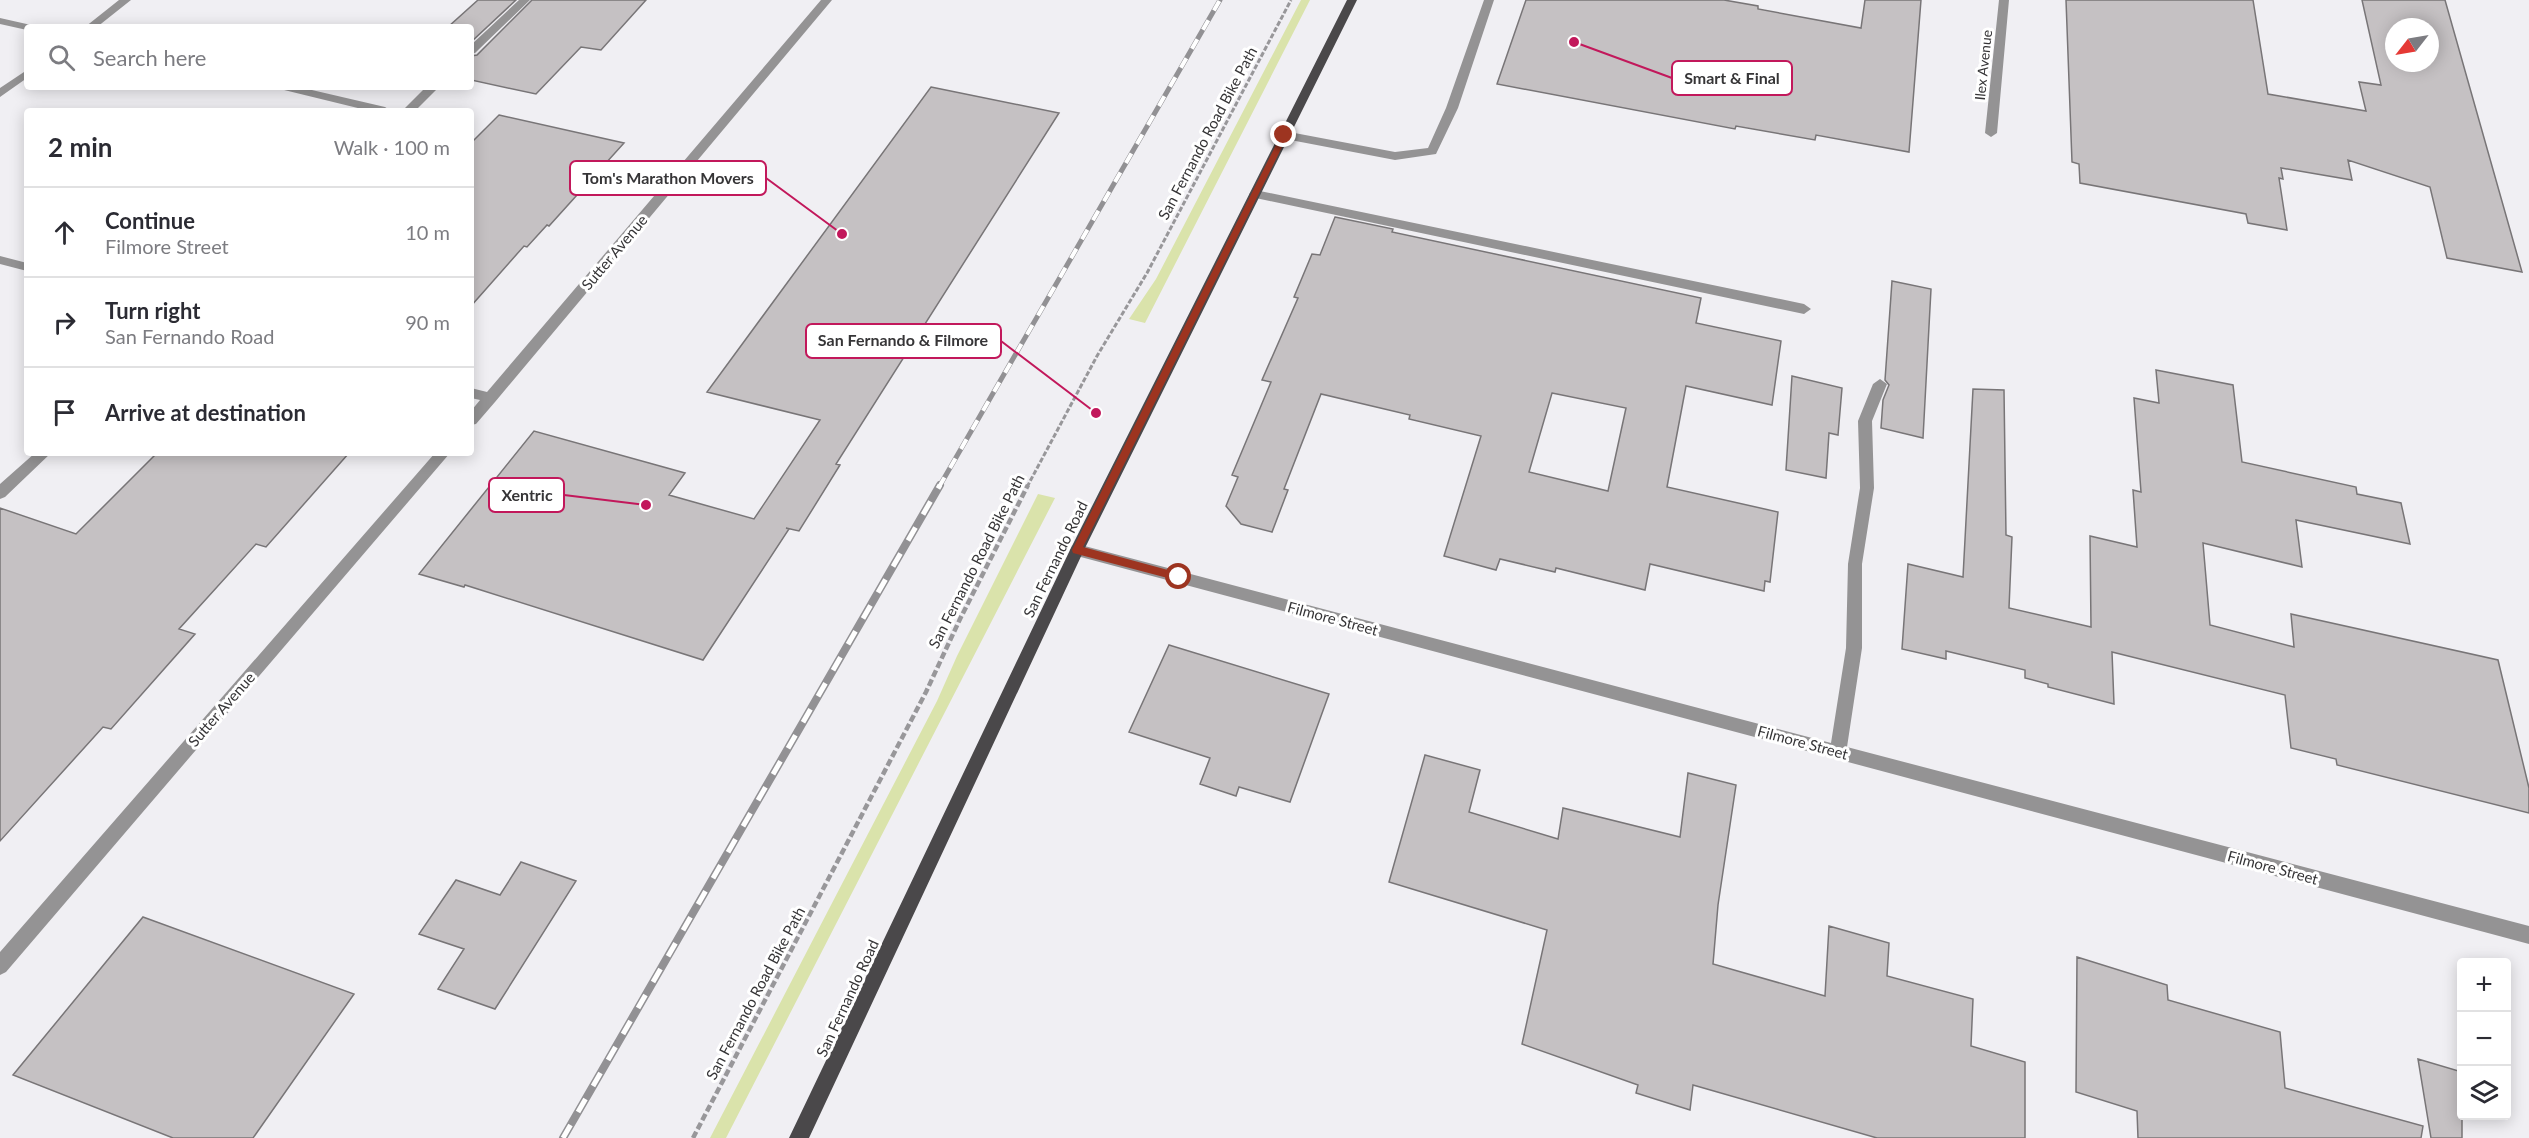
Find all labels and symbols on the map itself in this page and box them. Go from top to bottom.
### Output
north arrow [2385,18,2439,72]
street label: Ilex Avenue [1971,29,1995,101]
street label: San Fernando Road Bike Path [1154,44,1260,222]
callout: Smart & Final [1672,61,1792,95]
text: Smart & Final [1684,68,1780,87]
route end [1270,121,1296,147]
callout: Tom's Marathon Movers [570,161,766,195]
text: Tom's Marathon Movers [582,168,754,187]
street label: Sutter Avenue [577,211,651,293]
callout: San Fernando & Filmore [806,324,1001,358]
text: San Fernando & Filmore [818,330,989,349]
street label: San Fernando Road Bike Path [924,471,1028,651]
callout: Xentric [489,478,564,512]
text: Xentric [501,485,553,504]
street label: San Fernando Road [1019,498,1091,620]
route start [1165,563,1191,589]
street label: Filmore Street [1286,597,1381,639]
street label: Sutter Avenue [184,668,258,750]
street label: Filmore Street [1756,721,1851,763]
street label: Filmore Street [2226,846,2321,888]
street label: San Fernando Road Bike Path [702,904,808,1082]
street label: San Fernando Road [812,937,882,1059]

